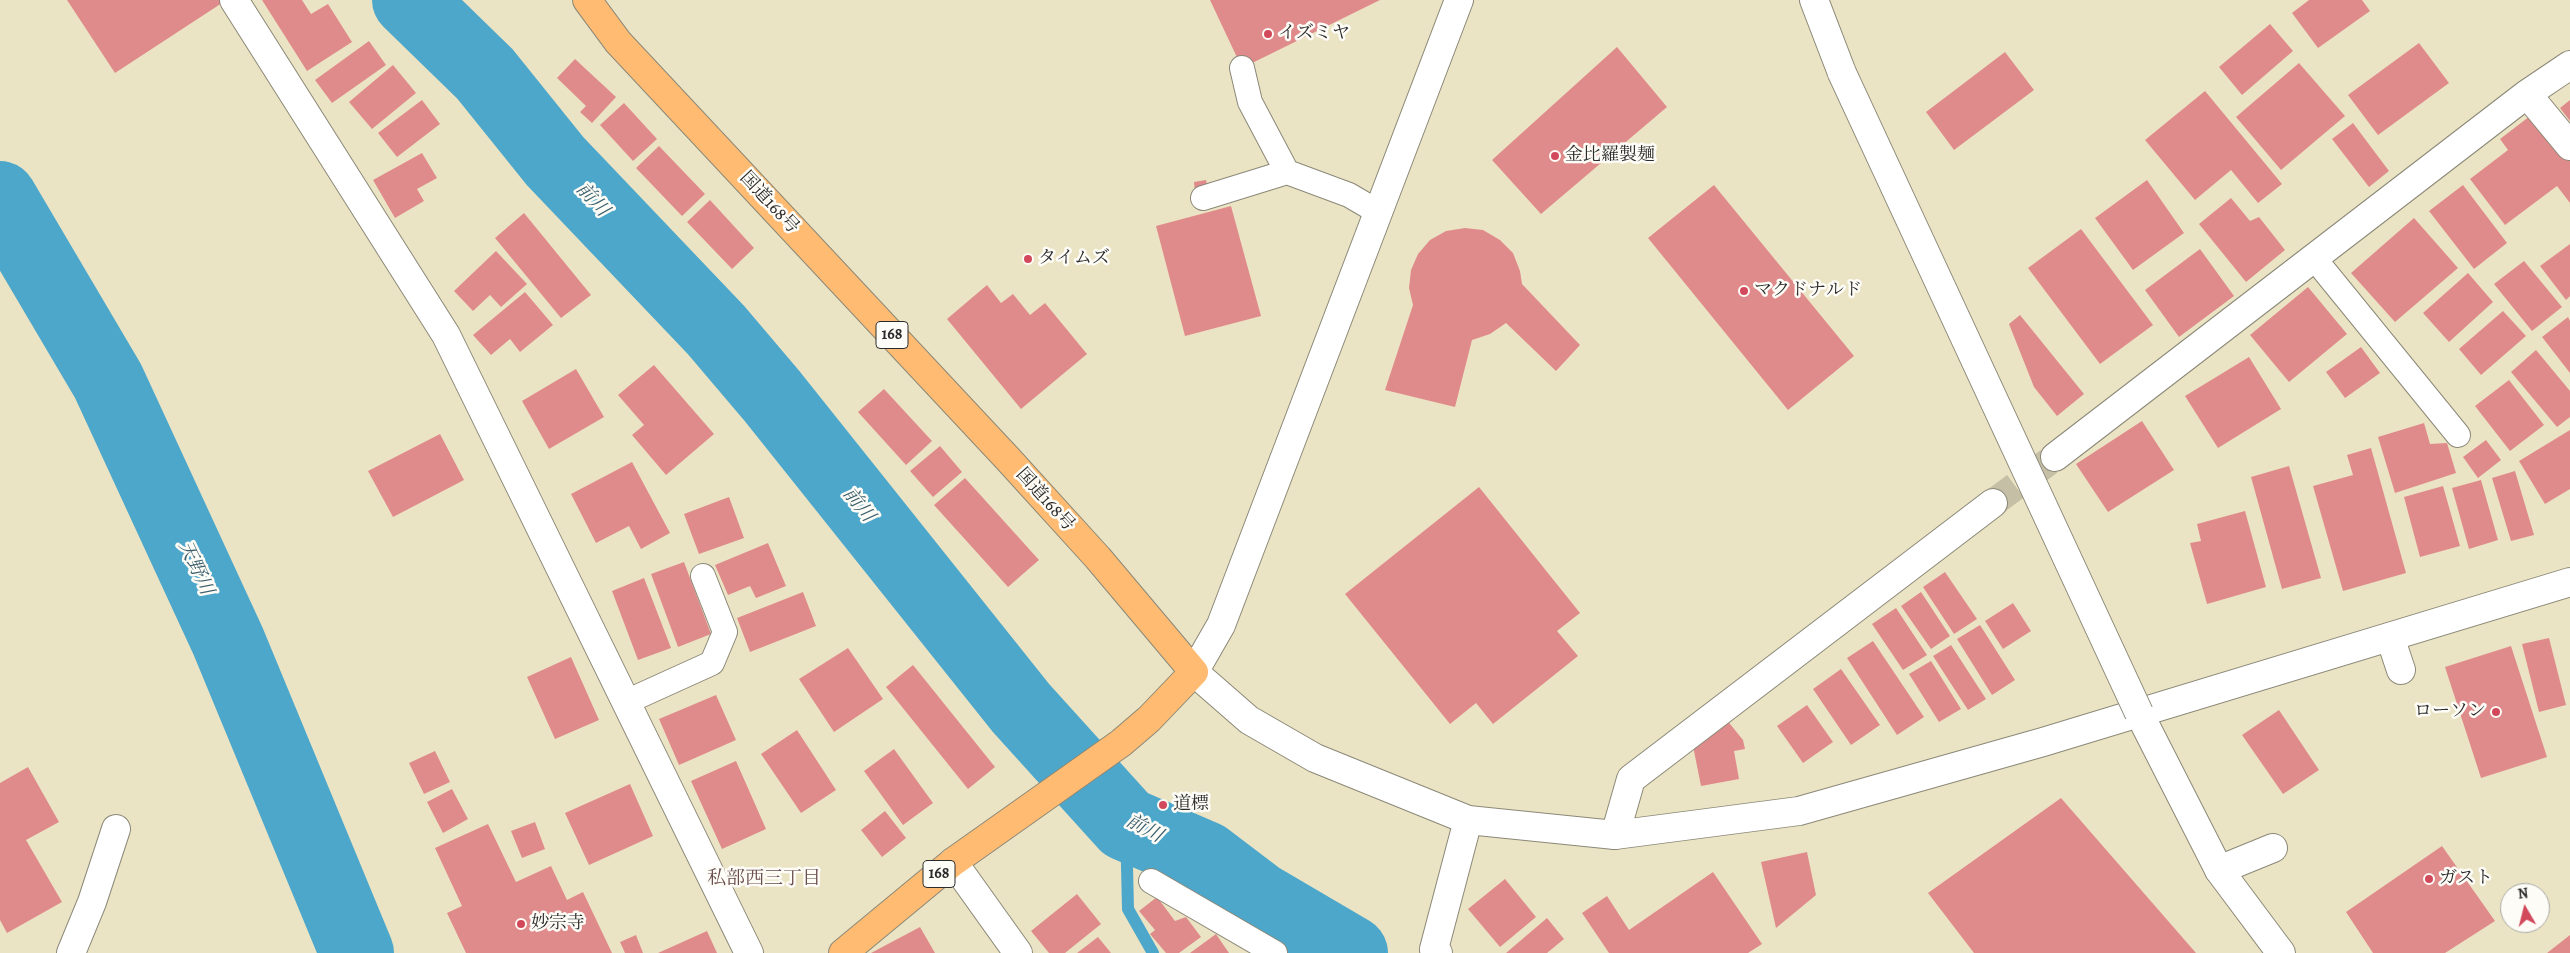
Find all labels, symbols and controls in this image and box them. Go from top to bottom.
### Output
place label: イズミヤ [1278,23,1350,45]
marker: イズミヤ [1262,28,1274,40]
place label: 金比羅製麺 [1565,145,1655,167]
marker: 金比羅製麺 [1549,150,1561,162]
street label: 国道168号 [735,167,803,239]
water label: 前川 [571,178,613,222]
place label: タイムズ [1038,248,1110,270]
marker: タイムズ [1022,253,1034,265]
place label: マクドナルド [1754,280,1862,302]
marker: マクドナルド [1738,285,1750,297]
road number: 168 [876,322,908,348]
street label: 国道168号 [1011,464,1079,536]
water label: 前川 [837,483,879,527]
water label: 天野川 [173,537,217,599]
place label: ローソン [2414,701,2486,723]
marker: ローソン [2490,706,2502,718]
place label: 道標 [1173,794,1209,816]
marker: 道標 [1157,799,1169,811]
water label: 前川 [1122,810,1166,848]
road number: 168 [923,861,955,888]
district label: 私部西三丁目 [707,868,821,890]
place label: ガスト [2439,868,2493,890]
marker: ガスト [2423,873,2435,885]
north arrow [2500,883,2550,933]
text: N [2517,884,2529,904]
place label: 妙宗寺 [531,913,585,935]
marker: 妙宗寺 [515,918,527,930]

